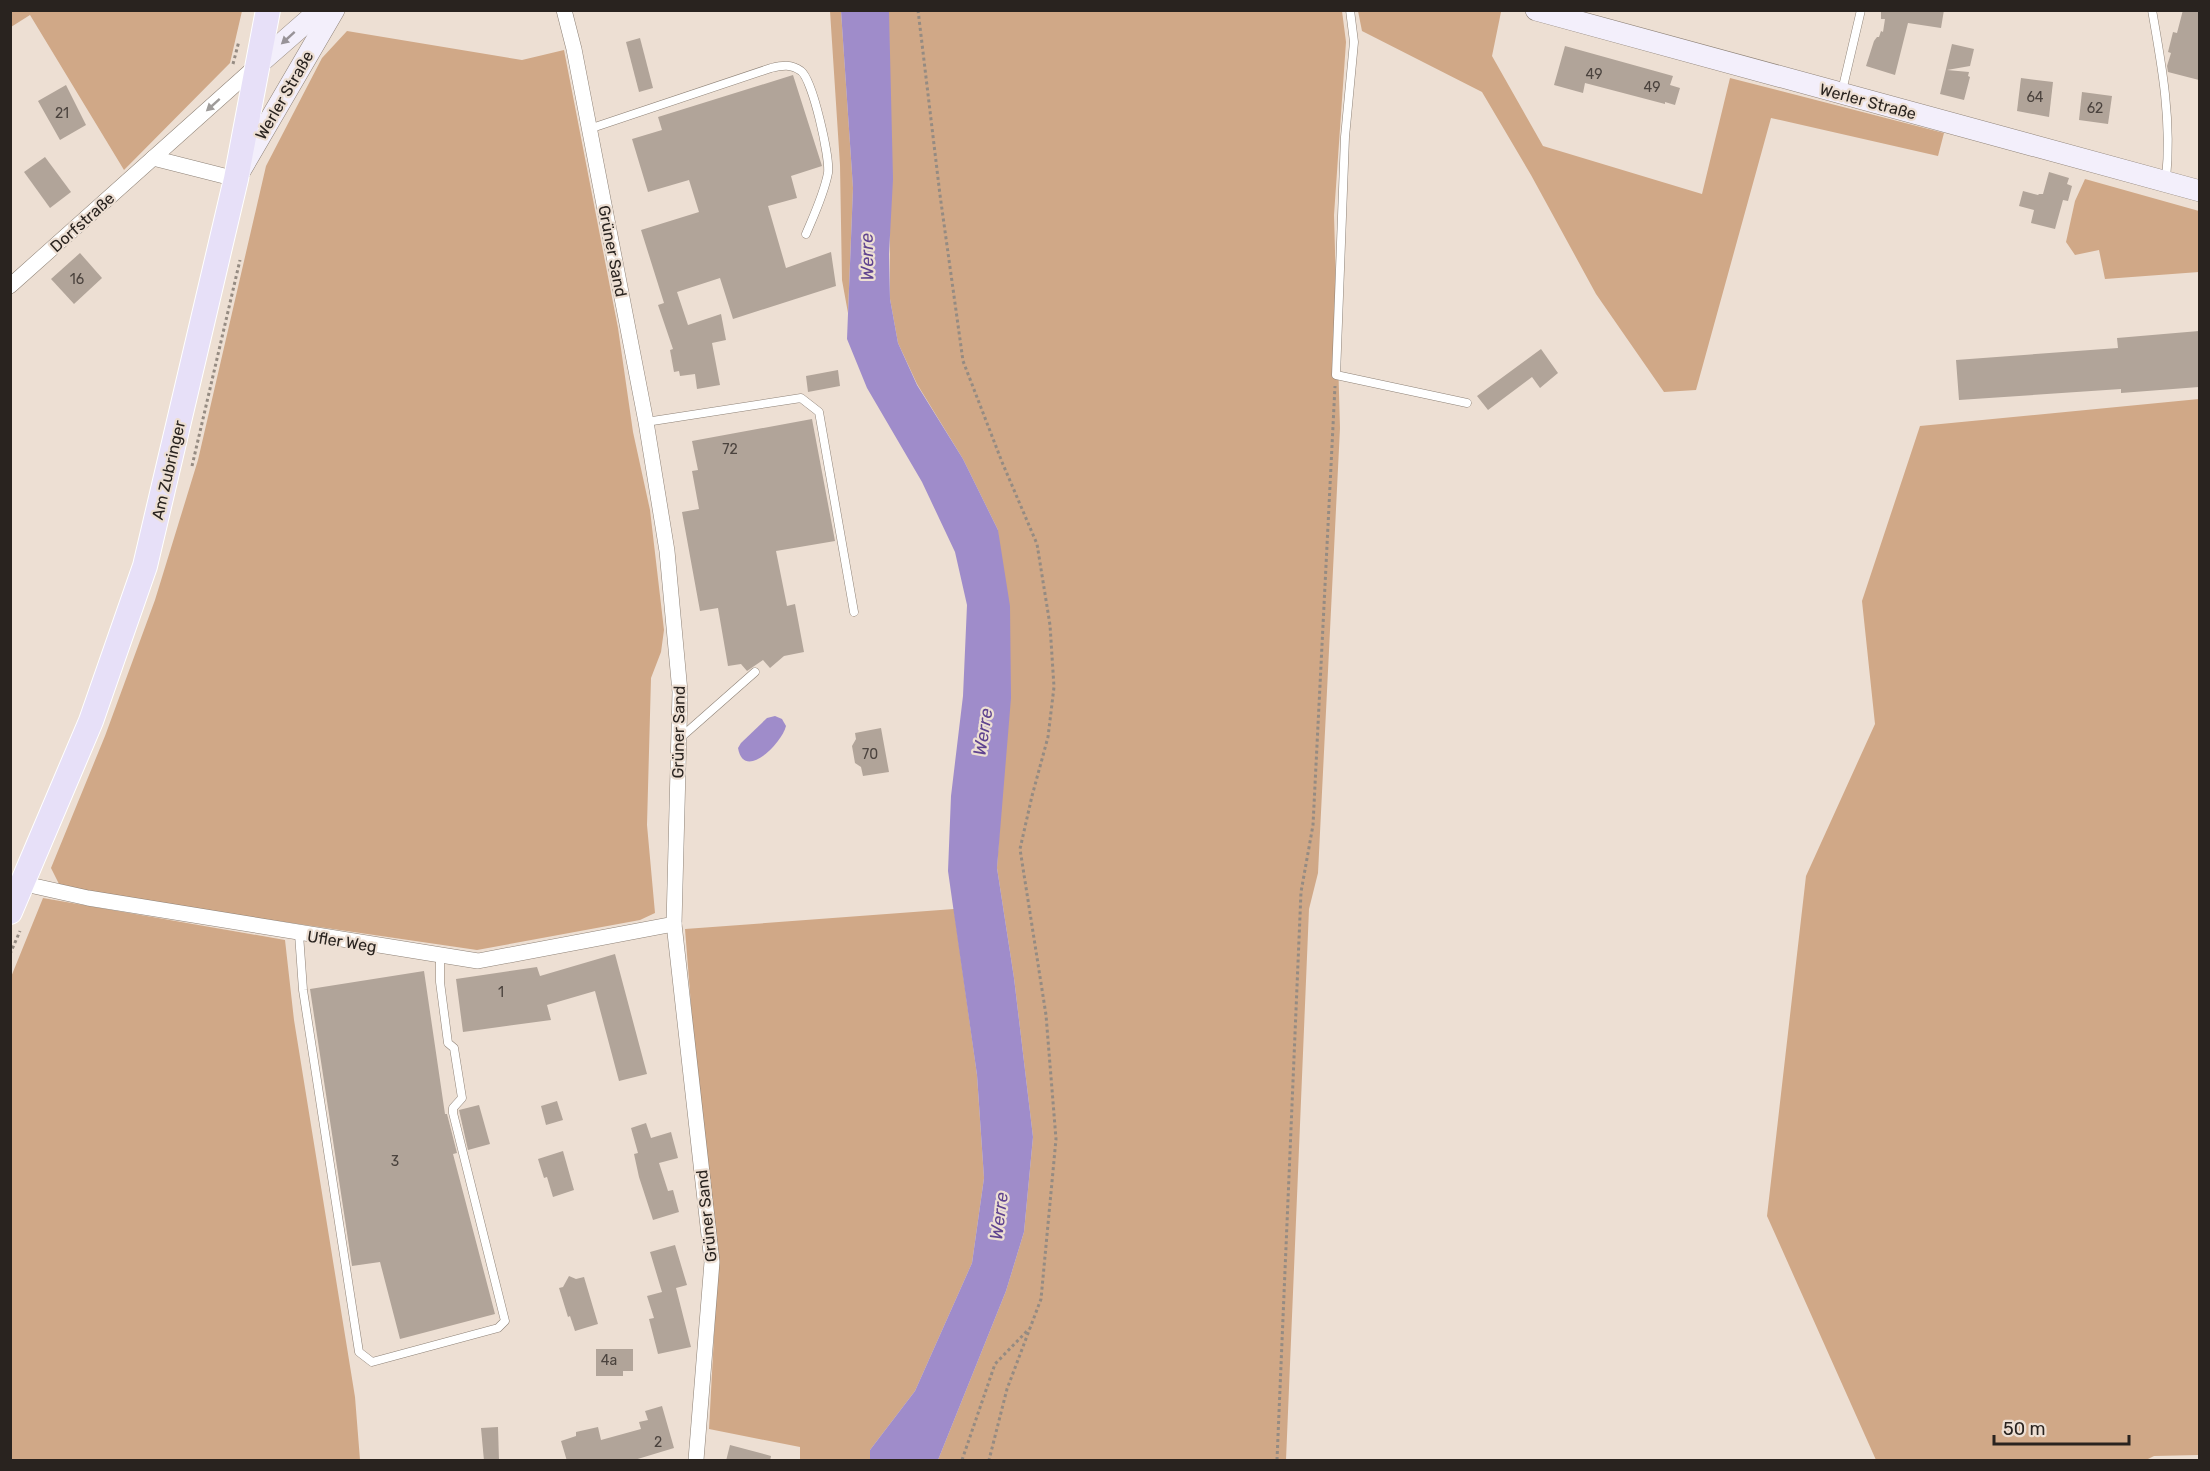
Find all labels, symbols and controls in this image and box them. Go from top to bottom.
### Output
one-way arrow [281,31,296,44]
street label: Werler Straße [251,47,318,143]
house number: 49 [1586,66,1602,83]
house number: 49 [1644,79,1660,96]
street label: Werler Straße [1817,79,1918,124]
house number: 64 [2026,89,2044,106]
one-way arrow [206,98,221,111]
house number: 62 [2087,100,2103,117]
house number: 21 [55,105,69,122]
street label: Dorfstraße [46,189,118,256]
street label: Grüner Sand [594,204,631,299]
water label: Werre [856,233,878,281]
house number: 16 [70,271,84,288]
street label: Am Zubringer [148,418,189,522]
house number: 72 [722,441,738,458]
street label: Grüner Sand [668,685,689,779]
water label: Werre [968,707,998,757]
house number: 70 [862,746,878,763]
street label: Ufler Weg [306,927,378,956]
house number: 1 [498,984,504,1001]
house number: 3 [391,1153,399,1170]
street label: Grüner Sand [692,1169,721,1263]
water label: Werre [985,1191,1013,1241]
house number: 4a [601,1352,617,1369]
scale bar [1994,1408,2129,1446]
text: 50 m [2003,1418,2046,1440]
house number: 2 [654,1434,662,1451]

